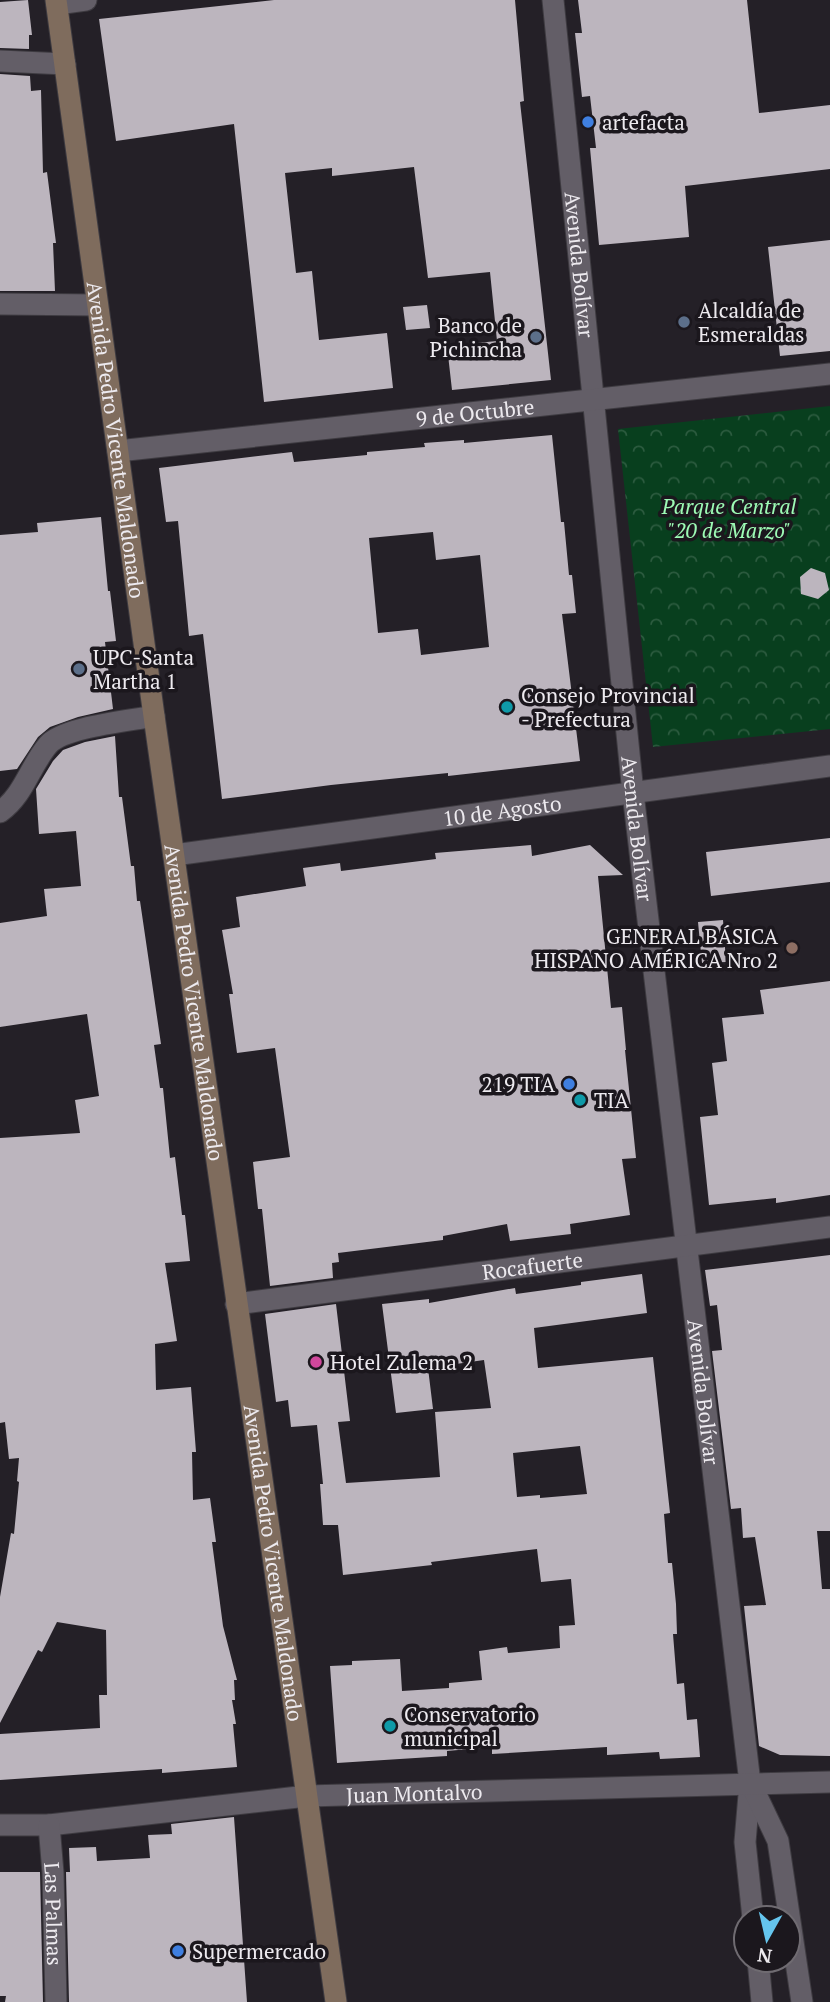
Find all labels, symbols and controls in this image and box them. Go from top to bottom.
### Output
place label: artefacta [602,108,685,136]
marker: artefacta [580,114,596,130]
street label: Avenida Bolívar [558,190,601,339]
street label: Avenida Pedro Vicente Maldonado [81,280,152,600]
place label: Alcaldía de Esmeraldas [698,296,804,348]
place label: Banco de Pichincha [430,311,522,363]
marker: Alcaldía de Esmeraldas [676,314,692,330]
marker: Banco de Pichincha [528,329,544,345]
street label: 9 de Octubre [414,392,536,433]
park label: Parque Central "20 de Marzo" [661,492,796,544]
place label: UPC-Santa Martha 1 [93,643,194,695]
marker: UPC-Santa Martha 1 [71,661,87,677]
place label: Consejo Provincial - Prefectura [521,681,695,733]
marker: Consejo Provincial - Prefectura [499,699,515,715]
street label: Avenida Bolívar [615,755,660,903]
street label: 10 de Agosto [441,789,563,832]
street label: Avenida Pedro Vicente Maldonado [158,842,231,1163]
place label: GENERAL BÁSICA HISPANO AMÉRICA Nro 2 [534,922,779,974]
marker: GENERAL BÁSICA HISPANO AMÉRICA Nro 2 [784,940,800,956]
place label: 219 TIA [482,1070,556,1098]
marker: 219 TIA [561,1076,577,1092]
place label: TIA [594,1086,629,1114]
marker: TIA [572,1092,588,1108]
street label: Rocafuerte [480,1245,585,1286]
street label: Avenida Bolívar [681,1317,726,1466]
place label: Hotel Zulema 2 [330,1348,473,1376]
marker: Hotel Zulema 2 [308,1354,324,1370]
street label: Avenida Pedro Vicente Maldonado [238,1403,310,1723]
place label: Conservatorio municipal [404,1700,536,1752]
marker: Conservatorio municipal [382,1718,398,1734]
street label: Juan Montalvo [346,1777,483,1809]
street label: Las Palmas [38,1861,69,1966]
north arrow [732,1904,802,1974]
place label: Supermercado [192,1937,326,1965]
marker: Supermercado [170,1943,186,1959]
text: N [755,1943,773,1970]

